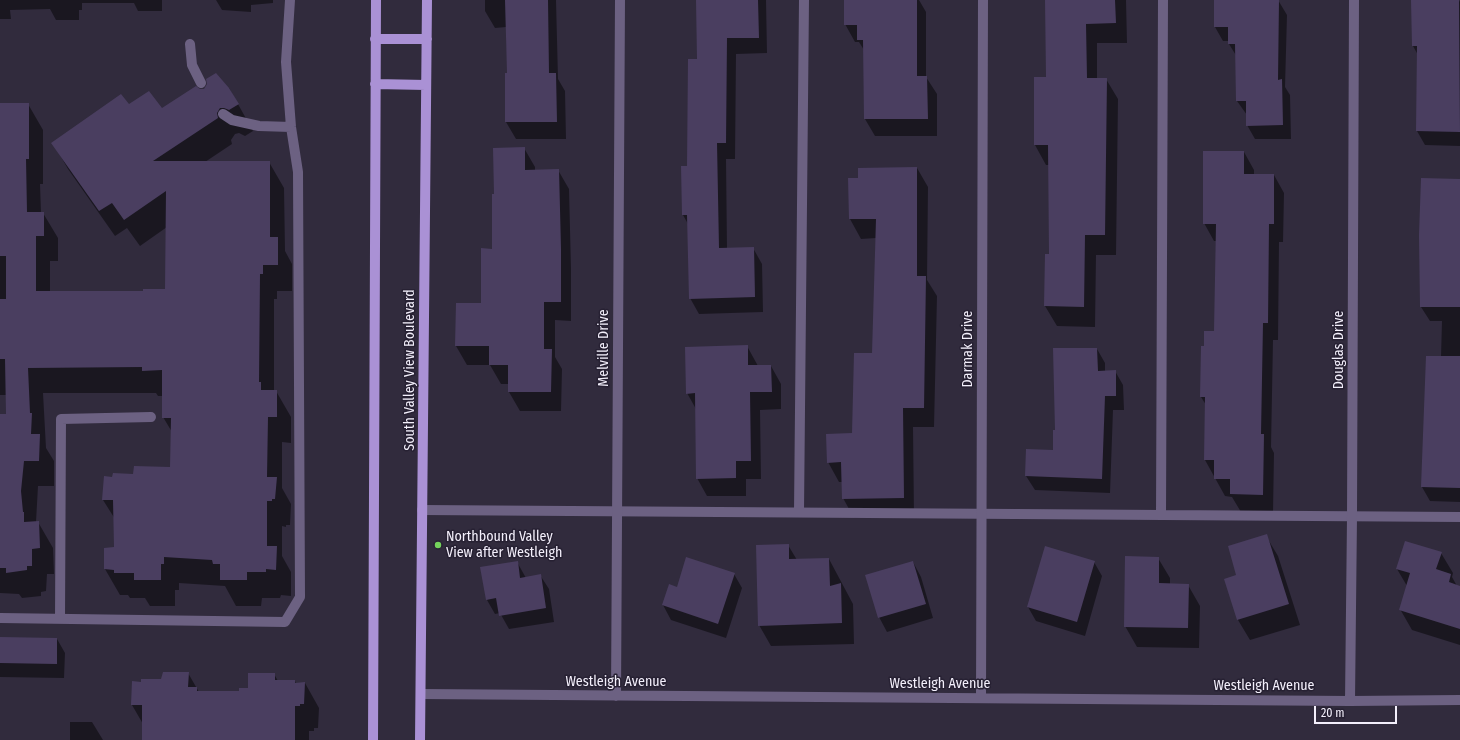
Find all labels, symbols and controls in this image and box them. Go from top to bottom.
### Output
street label: South Valley View Boulevard [402,289,418,451]
street label: Melville Drive [596,309,612,387]
street label: Darmak Drive [960,311,976,387]
street label: Douglas Drive [1331,311,1347,389]
place label: Northbound Valley View after Westleigh [446,529,562,562]
marker: Northbound Valley View after Westleigh [433,540,443,550]
street label: Westleigh Avenue [565,674,667,690]
street label: Westleigh Avenue [889,676,991,692]
street label: Westleigh Avenue [1213,678,1315,694]
scale bar [1316,698,1399,724]
text: 20 m [1321,706,1345,720]

